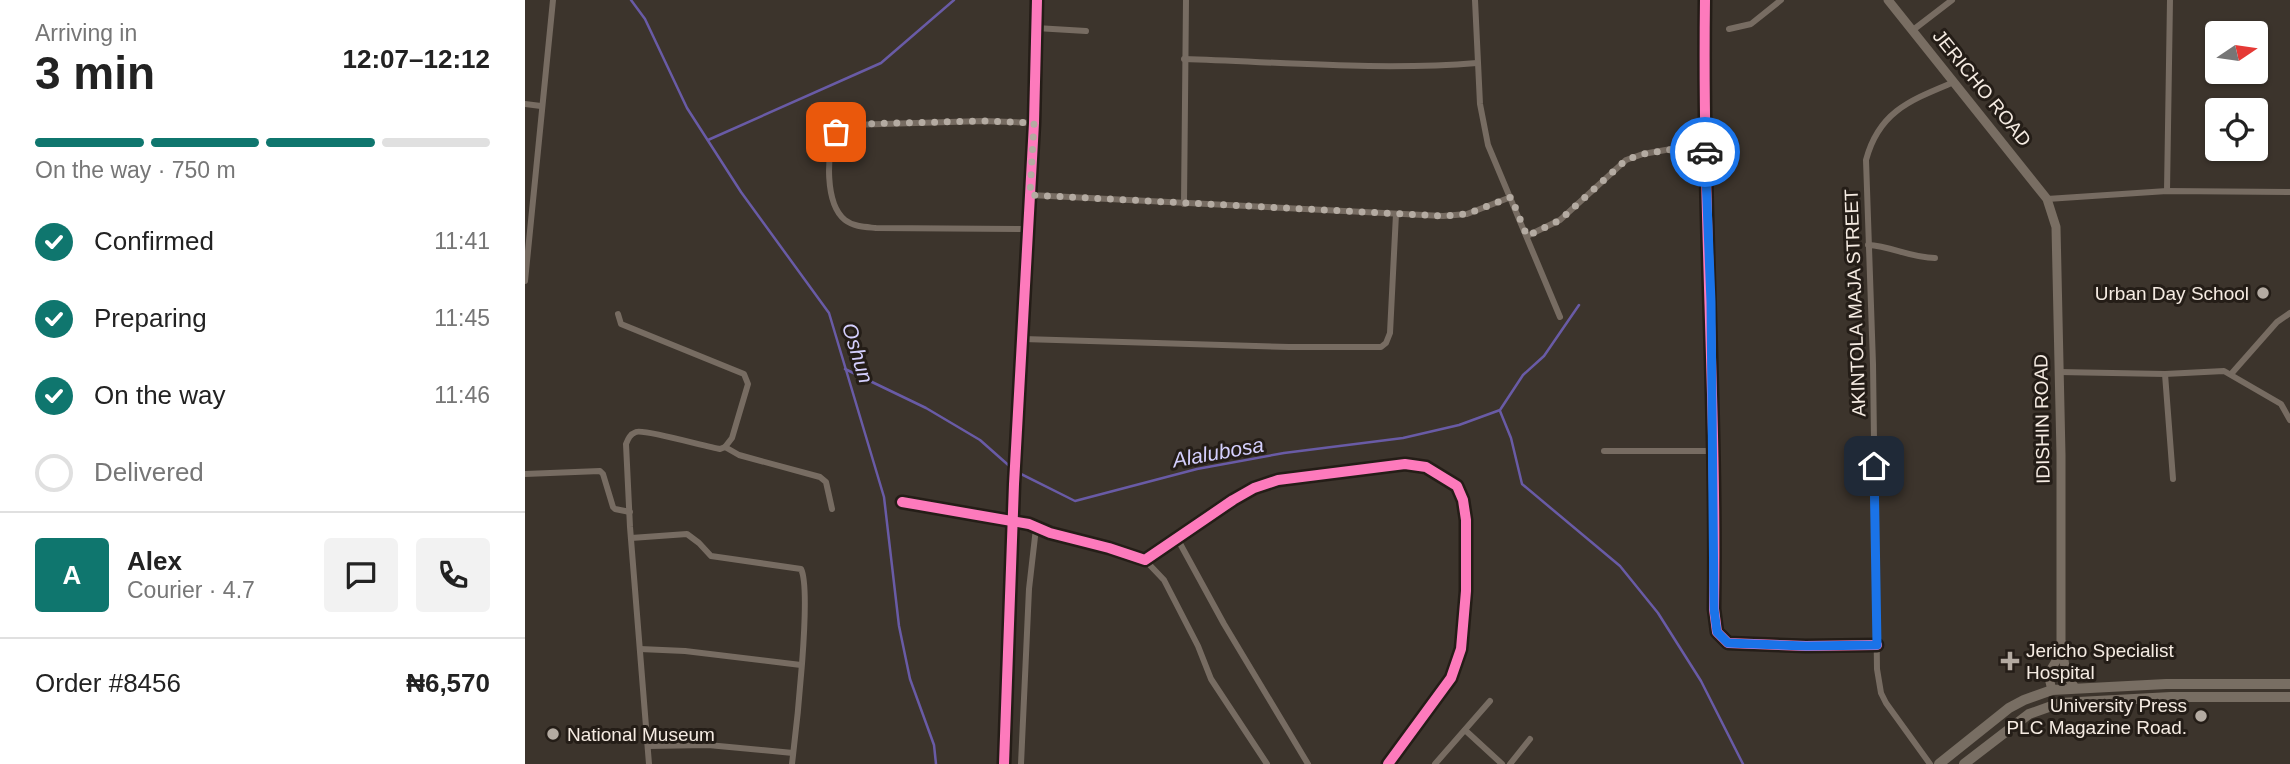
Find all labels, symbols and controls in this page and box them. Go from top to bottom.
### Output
text: Arriving in [35,20,137,46]
north arrow [2205,21,2268,84]
map controls [2205,21,2268,161]
street label: JERICHO ROAD [1929,26,2035,150]
text: 12:07–12:12 [343,44,490,74]
text: 3 min [35,47,155,99]
button: locate [2205,98,2268,161]
pin [806,102,866,162]
icon: bag [817,113,855,151]
courier [1670,117,1740,187]
icon: car [1686,133,1724,171]
text: On the way · 750 m [35,157,236,183]
street label: AKINTOLA MAJA STREET [1841,188,1869,417]
icon: check [35,223,73,261]
text: Confirmed [94,226,214,256]
text: 11:41 [434,228,490,254]
place label: Urban Day School [2095,283,2249,304]
marker: Urban Day School [2255,285,2271,301]
icon: check [35,300,73,338]
text: Preparing [94,303,207,333]
text: 11:45 [434,305,490,331]
water label: Oshun [838,320,878,386]
street label: IDISHIN ROAD [2030,354,2054,484]
icon: check [35,377,73,415]
text: On the way [94,380,226,410]
text: 11:46 [434,382,490,408]
water label: Alalubosa [1169,433,1265,472]
pin [1844,436,1904,496]
icon: home [1855,447,1893,485]
text: Delivered [94,457,204,487]
button: chat [324,538,398,612]
button: phone [416,538,490,612]
text: Alex [127,546,182,576]
text: A [63,560,81,590]
text: Courier · 4.7 [127,577,255,603]
place label: Jericho Specialist Hospital [2026,640,2175,683]
marker: Jericho Specialist Hospital [2000,651,2020,671]
text: Order #8456 [35,668,181,698]
text: ₦6,570 [406,668,490,698]
place label: University Press PLC Magazine Road. [2006,695,2187,738]
marker: University Press PLC Magazine Road. [2193,708,2209,724]
place label: National Museum [567,724,715,745]
marker: National Museum [545,726,561,742]

